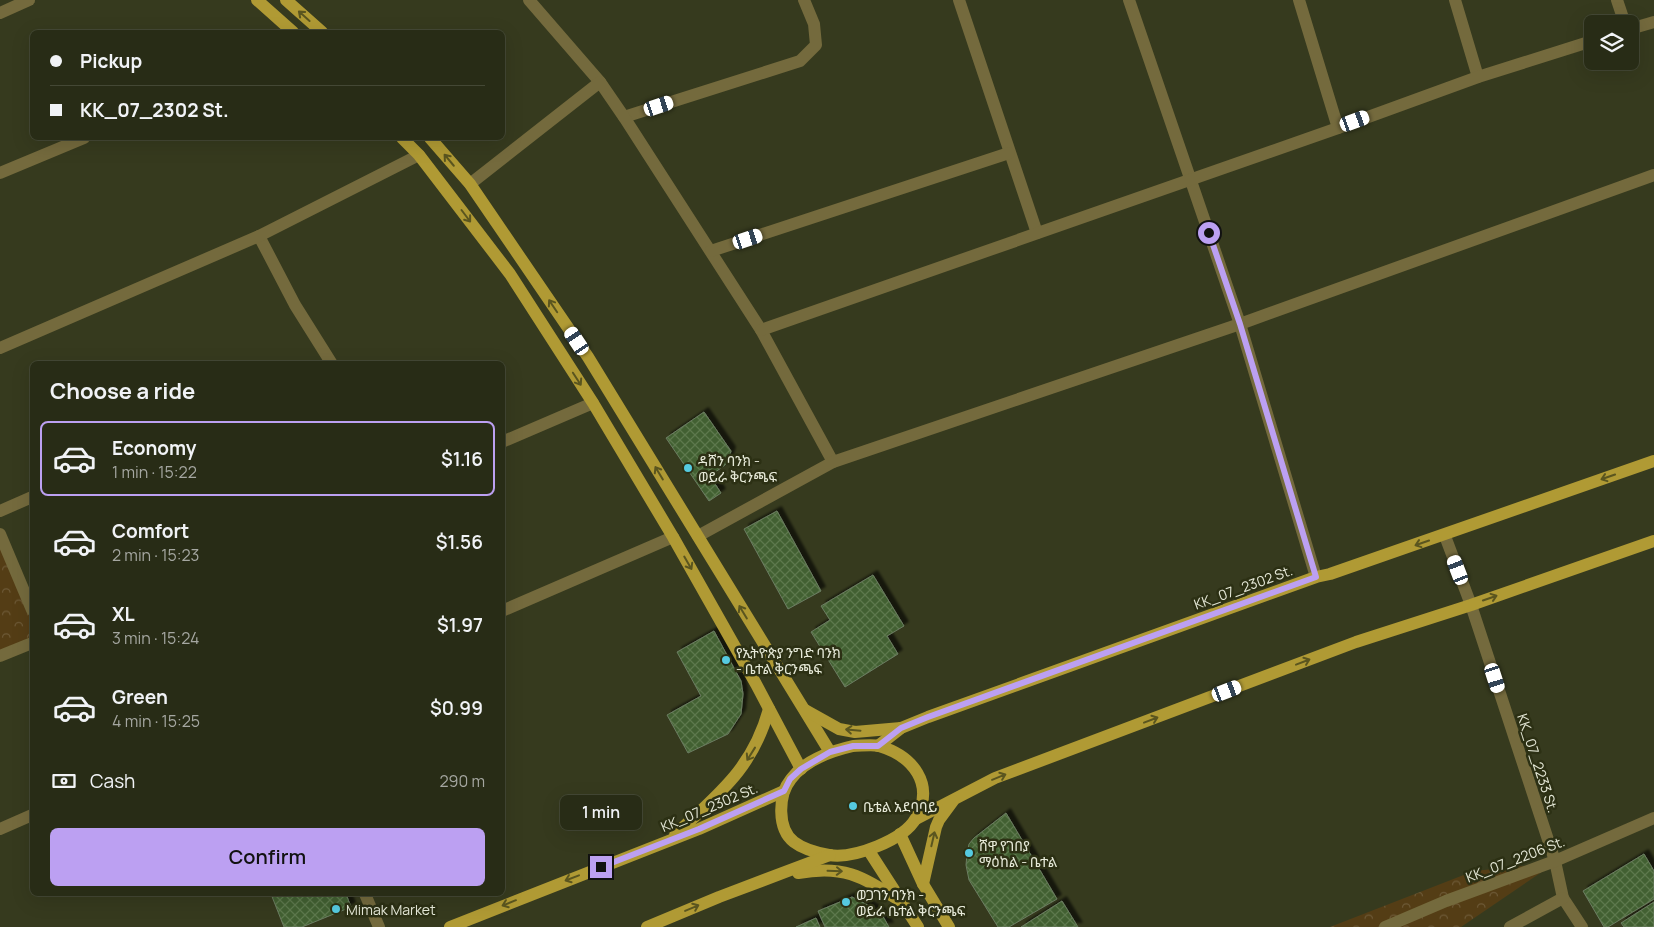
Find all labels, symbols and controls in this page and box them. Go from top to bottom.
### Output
one-way arrow [297,10,310,22]
map controls [1584,15,1639,70]
button: layers [1584,15,1639,70]
text: Pickup [80,48,142,74]
car [642,94,675,118]
text: KK_07_2302 St. [80,97,229,123]
car [1338,109,1371,133]
one-way arrow [443,153,455,166]
one-way arrow [461,209,471,223]
route start [1198,222,1220,244]
car [731,227,764,251]
one-way arrow [548,299,558,313]
car [562,324,591,358]
one-way arrow [572,372,583,386]
text: Choose a ride [50,376,195,406]
text: Economy [112,435,196,461]
icon: car [52,436,97,481]
text: $1.16 [441,446,483,472]
place label: ዳሸን ባንክ - ወይራ ቅርንጫፍ [698,451,777,486]
text: 1 min · 15:22 [112,461,197,483]
marker: ዳሸን ባንክ - ወይራ ቅርንጫፍ [682,462,694,474]
one-way arrow [654,466,664,480]
one-way arrow [1601,473,1616,482]
text: Comfort [112,518,189,544]
icon: car [52,519,97,564]
text: $1.56 [436,529,483,555]
one-way arrow [1414,539,1430,548]
text: 2 min · 15:23 [112,544,199,566]
car [1445,553,1470,587]
one-way arrow [683,556,693,571]
street label: KK_07_2302 St. [1191,560,1295,614]
one-way arrow [1481,593,1497,602]
text: XL [112,601,135,627]
icon: car [52,602,97,647]
one-way arrow [738,605,748,619]
text: $1.97 [437,612,483,638]
text: 3 min · 15:24 [112,627,199,649]
place label: የኢትዮጵያ ንግድ ባንክ - ቤተል ቅርንጫፍ [736,643,841,678]
marker: የኢትዮጵያ ንግድ ባንክ - ቤተል ቅርንጫፍ [720,654,732,666]
one-way arrow [1295,657,1310,666]
car [1483,661,1506,695]
car [1210,679,1243,703]
text: Green [112,684,168,710]
icon: car [52,685,97,730]
text: $0.99 [430,695,483,721]
text: 4 min · 15:25 [112,710,200,732]
street label: KK_07_2233 St. [1513,711,1563,815]
one-way arrow [1143,715,1158,724]
one-way arrow [845,726,861,735]
one-way arrow [745,746,755,760]
icon: cash [50,767,78,795]
text: Cash [90,768,135,794]
text: 290 m [439,770,485,792]
one-way arrow [991,772,1006,781]
street label: KK_07_2302 St. [658,778,760,836]
callout: 1 min [560,794,642,830]
place label: ቤቴል አደባባይ [863,797,938,816]
marker: ቤቴል አደባባይ [847,800,859,812]
text: 1 min [582,801,620,823]
button: Confirm [50,828,485,886]
one-way arrow [929,831,938,847]
street label: KK_07_2206 St. [1463,831,1567,887]
place label: ሸዋ የገበያ ማዕከል - ቤተል [979,836,1058,871]
marker: ሸዋ የገበያ ማዕከል - ቤተል [963,847,975,859]
route end [590,856,612,878]
one-way arrow [826,866,842,876]
one-way arrow [565,874,580,883]
place label: ወጋገን ባንክ - ወይራ ቤተል ቅርንጫፍ [856,885,966,920]
marker: ወጋገን ባንክ - ወይራ ቤተል ቅርንጫፍ [840,896,852,908]
one-way arrow [502,899,518,908]
place label: Mimak Market [346,900,436,919]
marker: Mimak Market [330,903,342,915]
one-way arrow [684,903,699,913]

